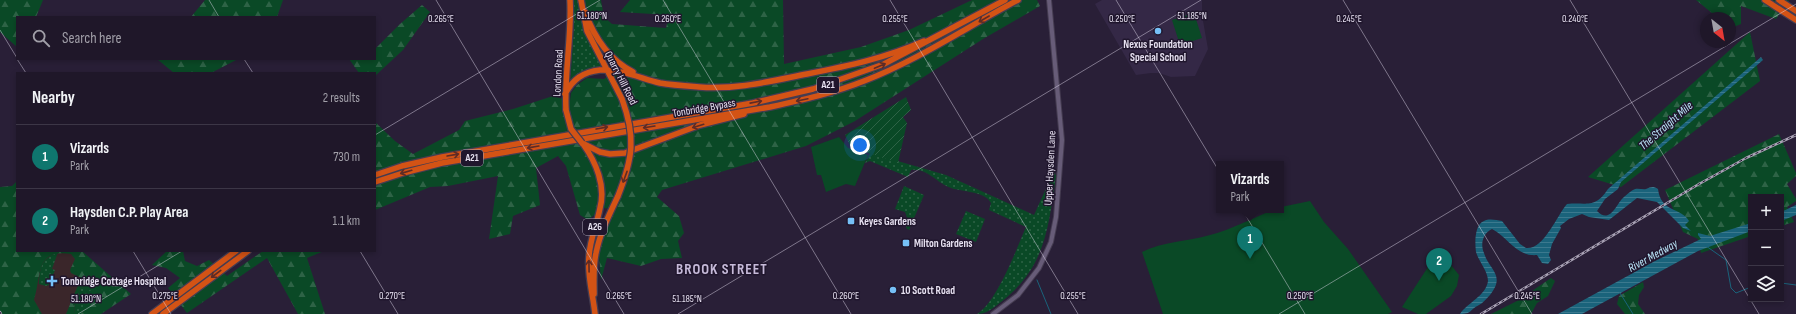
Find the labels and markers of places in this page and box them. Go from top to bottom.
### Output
marker: Nexus Foundation Special School [1153,26,1163,36]
place label: Nexus Foundation Special School [1123,38,1193,64]
place label: Keyes Gardens [859,215,916,228]
marker: Keyes Gardens [846,216,856,226]
pin: 1 [1237,226,1263,259]
place label: Milton Gardens [914,237,973,250]
marker: Milton Gardens [901,238,911,248]
pin: 2 [1426,248,1452,281]
marker: Tonbridge Cottage Hospital [46,275,58,287]
place label: Tonbridge Cottage Hospital [61,275,166,288]
place label: 10 Scott Road [901,284,955,297]
marker: 10 Scott Road [888,285,898,295]

